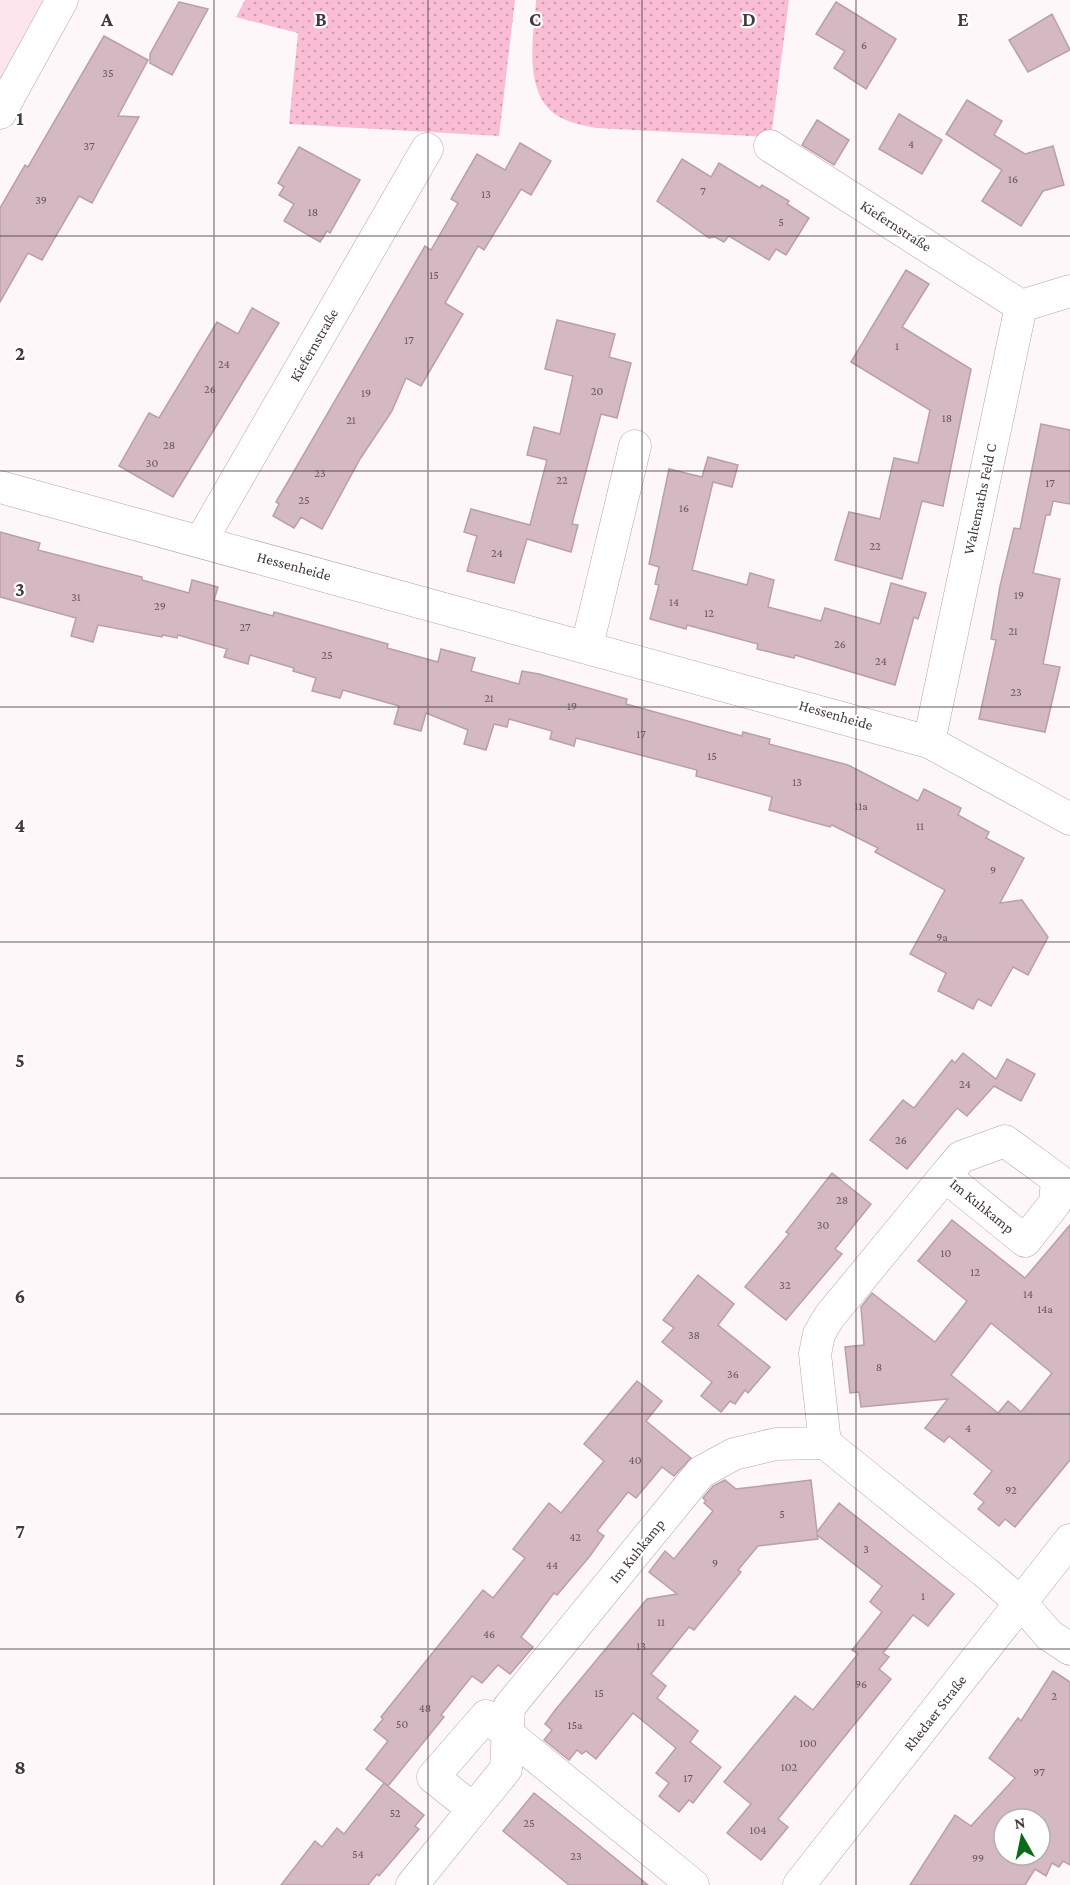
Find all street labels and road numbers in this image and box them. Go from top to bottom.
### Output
street label: Kiefernstraße [858,197,935,255]
street label: Kiefernstraße [287,305,341,384]
street label: Waltemaths Feld C [960,442,1000,556]
street label: Hessenheide [255,548,333,584]
street label: Hessenheide [797,697,875,733]
street label: Im Kuhkamp [946,1175,1017,1238]
street label: Im Kuhkamp [606,1516,669,1587]
street label: Rhedaer Straße [901,1672,970,1754]

